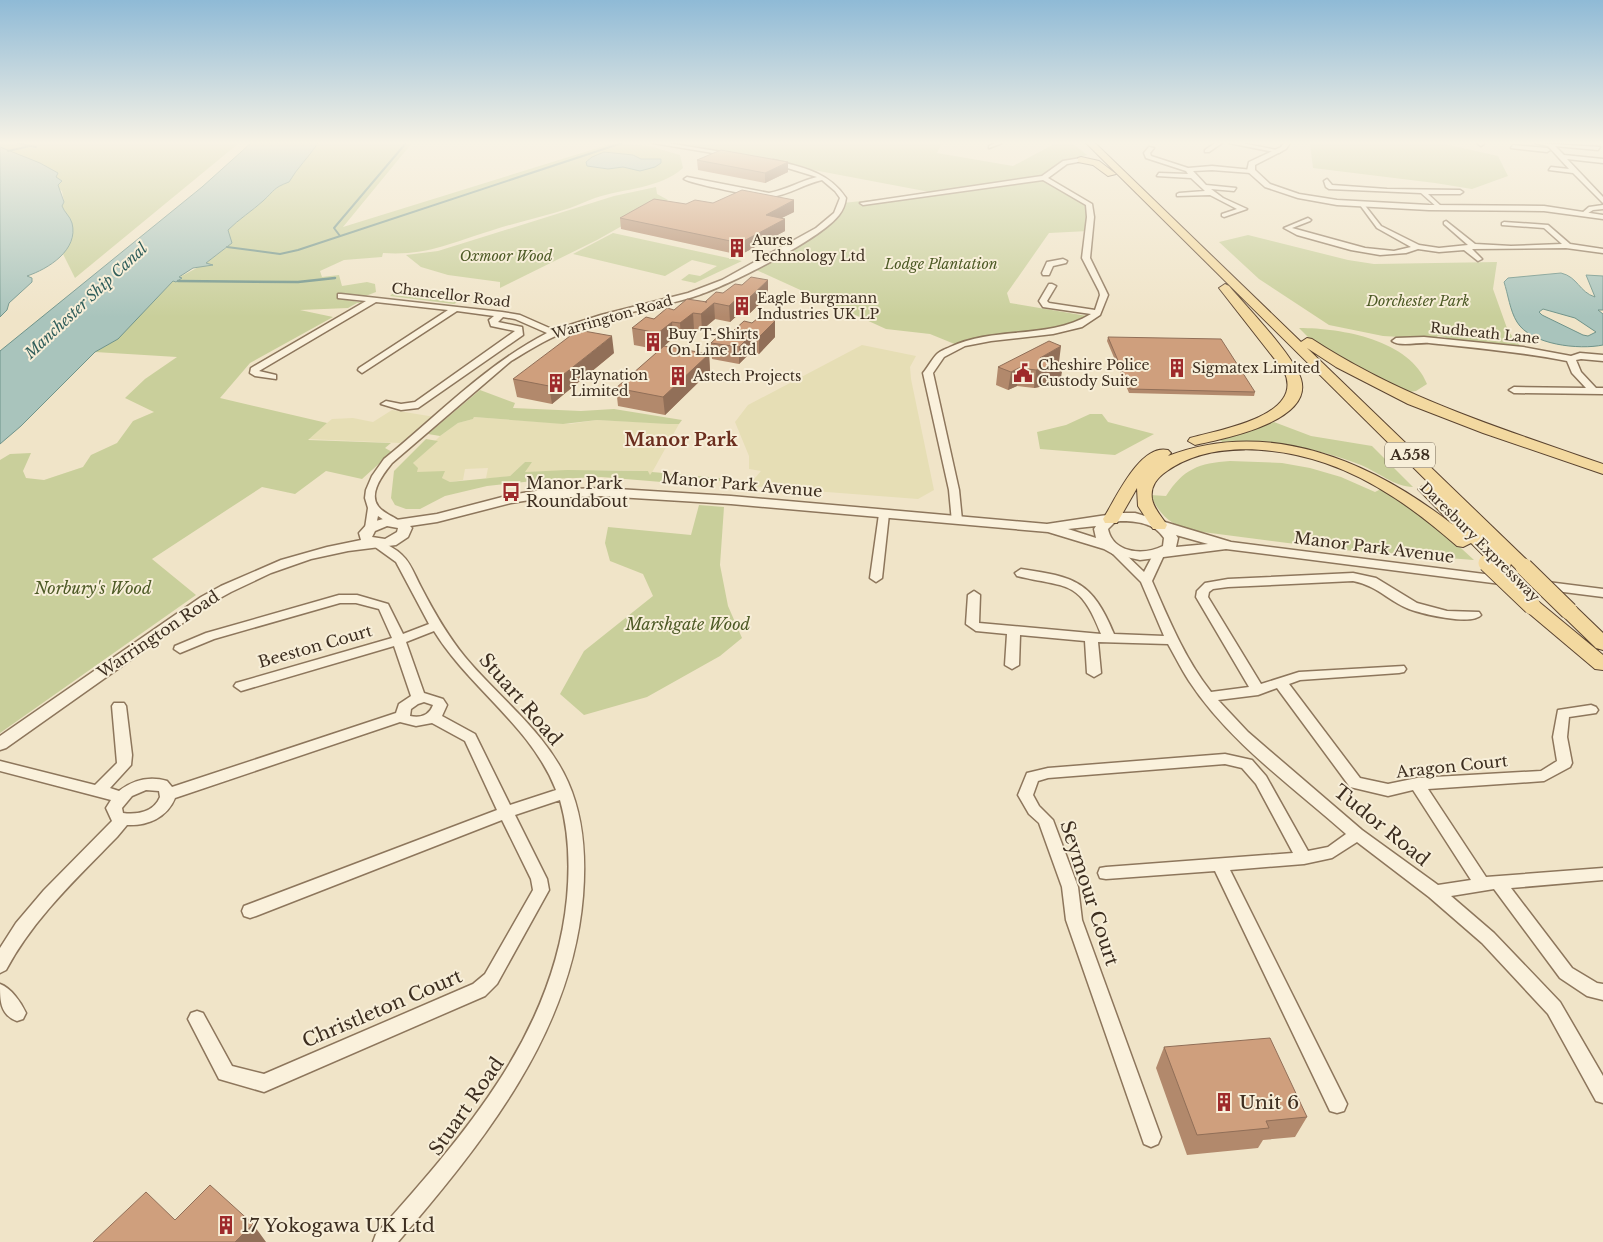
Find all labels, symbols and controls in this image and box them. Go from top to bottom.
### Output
place label: Aures Technology Ltd [751,231,866,265]
building icon: Aures Technology Ltd [726,237,748,259]
water label: Manchester Ship Canal [20,239,151,363]
park label: Oxmoor Wood [460,247,553,265]
park label: Lodge Plantation [884,255,998,273]
street label: Chancellor Road [391,279,512,311]
place label: Eagle Burgmann Industries UK LP [757,289,880,323]
street label: Warrington Road [549,291,675,343]
park label: Dorchester Park [1365,292,1470,310]
building icon: Eagle Burgmann Industries UK LP [731,295,753,317]
street label: Rudheath Lane [1429,318,1541,348]
place label: Buy T-Shirts On Line Ltd [668,325,759,359]
building icon: Buy T-Shirts On Line Ltd [642,331,664,353]
place label: Cheshire Police Custody Suite [1038,356,1149,390]
building icon: Sigmatex Limited [1166,357,1188,379]
place label: Sigmatex Limited [1192,359,1321,377]
public building icon: Cheshire Police Custody Suite [1012,362,1034,384]
building icon: Astech Projects [667,365,689,387]
place label: Playnation Limited [571,366,648,400]
place label: Astech Projects [692,367,801,385]
building icon: Playnation Limited [545,372,567,394]
district label: Manor Park [624,429,739,451]
road number: A558 [1385,442,1435,468]
street label: Manor Park Avenue [661,467,823,501]
place label: Manor Park Roundabout [526,473,628,511]
street label: Daresbury Expressway [1416,478,1544,606]
bus stop icon: Manor Park Roundabout [500,481,522,503]
street label: Manor Park Avenue [1293,527,1455,567]
park label: Norbury's Wood [34,578,152,598]
street label: Warrington Road [93,586,223,683]
park label: Marshgate Wood [625,614,751,634]
street label: Beeston Court [256,620,374,672]
street label: Stuart Road [474,648,567,750]
street label: Aragon Court [1394,750,1509,782]
street label: Tudor Road [1329,780,1434,871]
street label: Seymour Court [1055,818,1124,969]
street label: Christleton Court [299,964,466,1053]
street label: Stuart Road [424,1053,509,1160]
building icon: Unit 6 [1213,1091,1235,1113]
place label: Unit 6 [1239,1091,1299,1114]
building icon: 17 Yokogawa UK Ltd [215,1214,237,1236]
place label: 17 Yokogawa UK Ltd [241,1214,435,1237]

